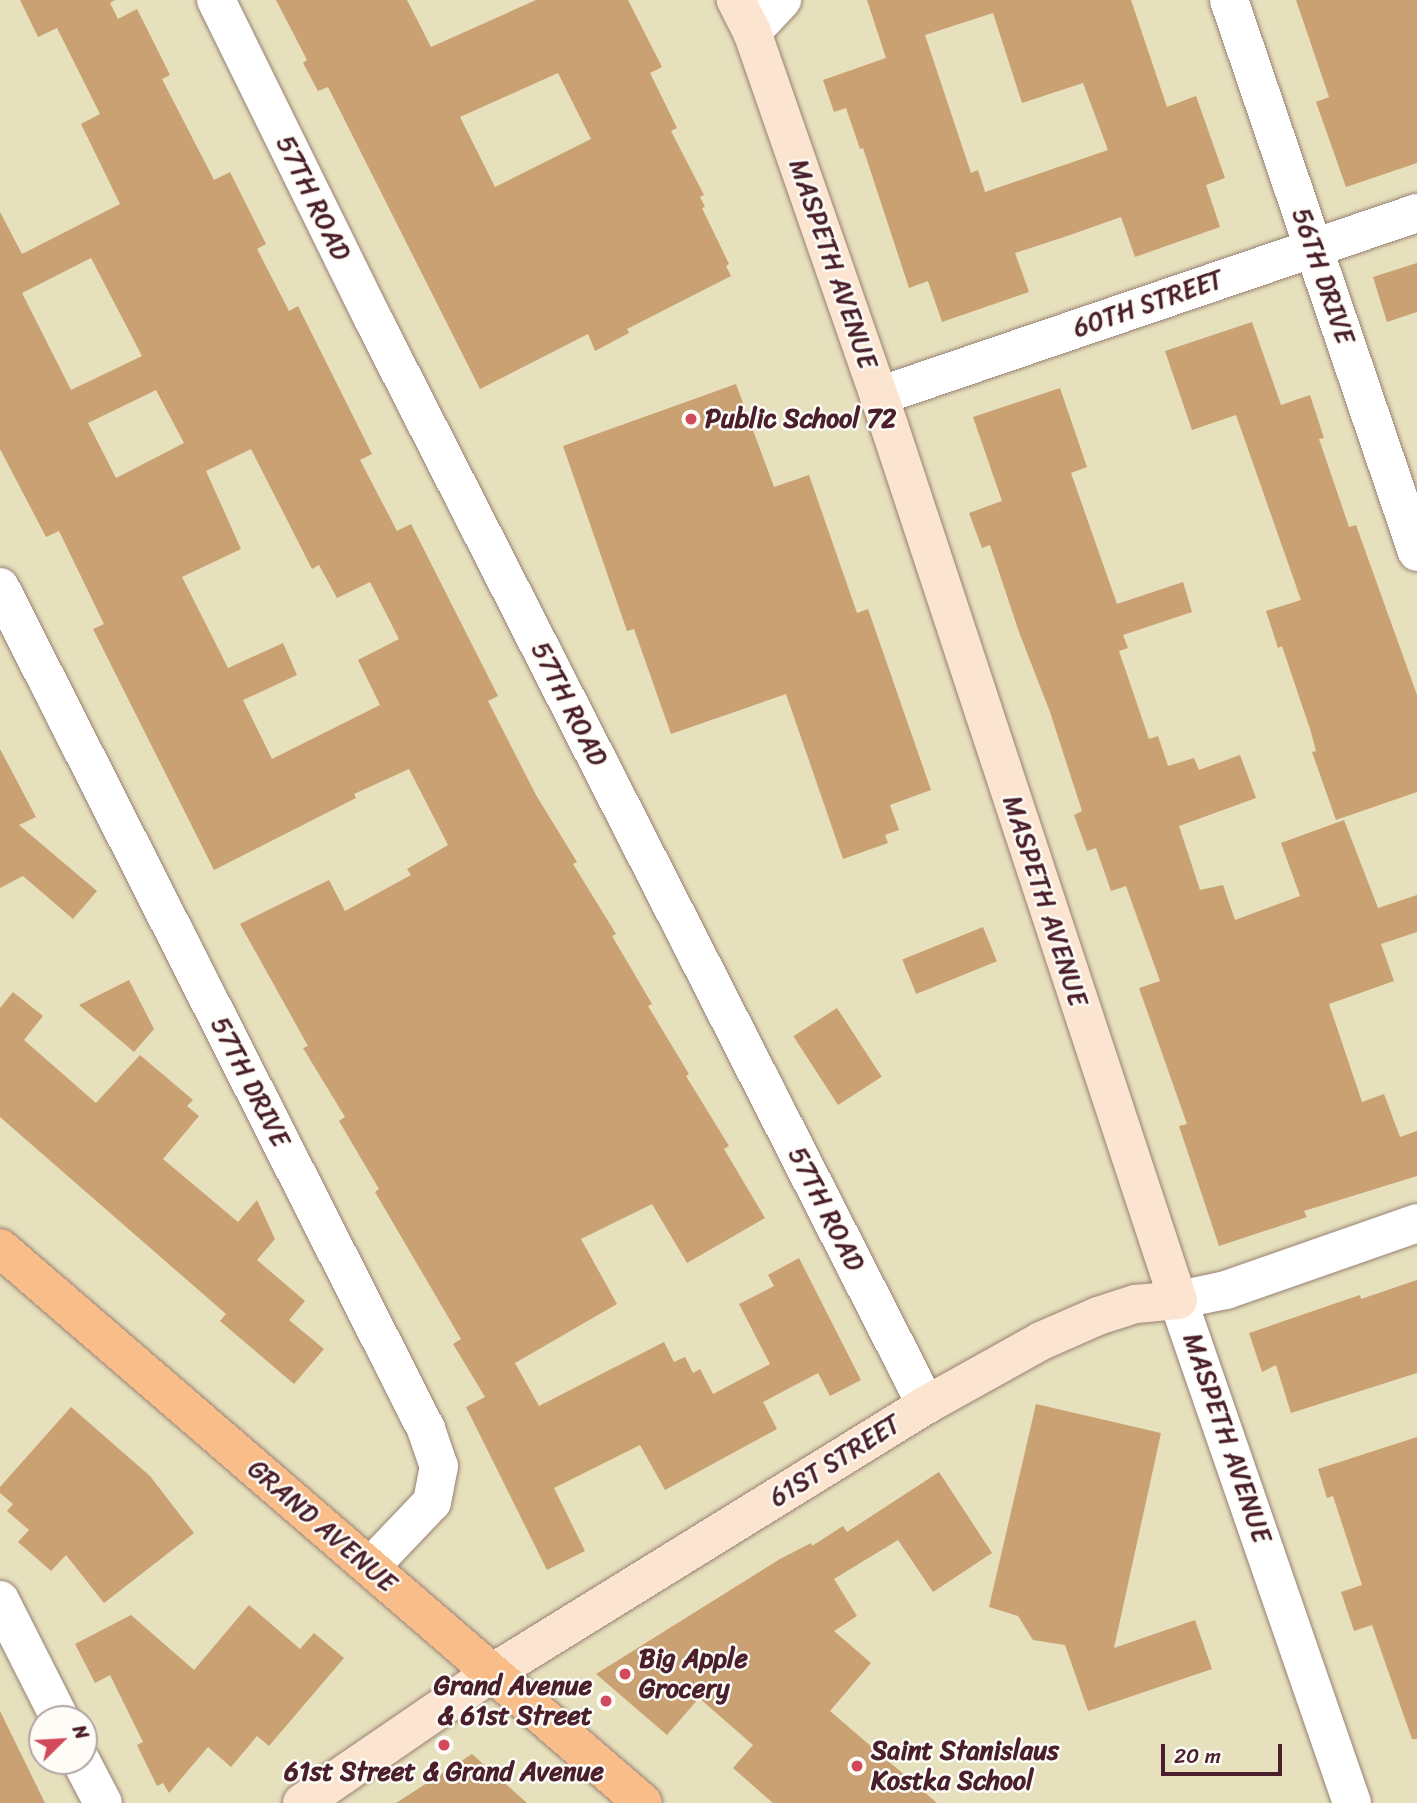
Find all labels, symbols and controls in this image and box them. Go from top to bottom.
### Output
street label: 57TH ROAD [269,130,357,266]
street label: MASPETH AVENUE [782,155,884,373]
street label: 56TH DRIVE [1285,204,1361,348]
street label: 60TH STREET [1067,263,1229,345]
place label: Public School 72 [705,403,897,435]
marker: Public School 72 [683,411,699,427]
street label: 57TH ROAD [524,637,614,771]
street label: MASPETH AVENUE [996,792,1094,1010]
street label: 57TH DRIVE [204,1012,296,1152]
street label: 57TH ROAD [781,1142,871,1276]
street label: MASPETH AVENUE [1176,1329,1278,1547]
street label: 61ST STREET [762,1408,908,1514]
street label: GRAND AVENUE [242,1453,402,1599]
place label: Big Apple Grocery [639,1643,748,1704]
marker: Big Apple Grocery [617,1666,633,1682]
place label: Grand Avenue & 61st Street [435,1670,592,1732]
marker: Grand Avenue & 61st Street [598,1693,614,1709]
north arrow [28,1705,98,1775]
text: N [63,1719,99,1745]
scale bar [1165,1730,1286,1774]
place label: Saint Stanislaus Kostka School [871,1735,1059,1796]
marker: 61st Street & Grand Avenue [436,1737,452,1753]
text: 20 m [1174,1737,1221,1775]
place label: 61st Street & Grand Avenue [285,1756,603,1788]
marker: Saint Stanislaus Kostka School [849,1758,865,1774]

